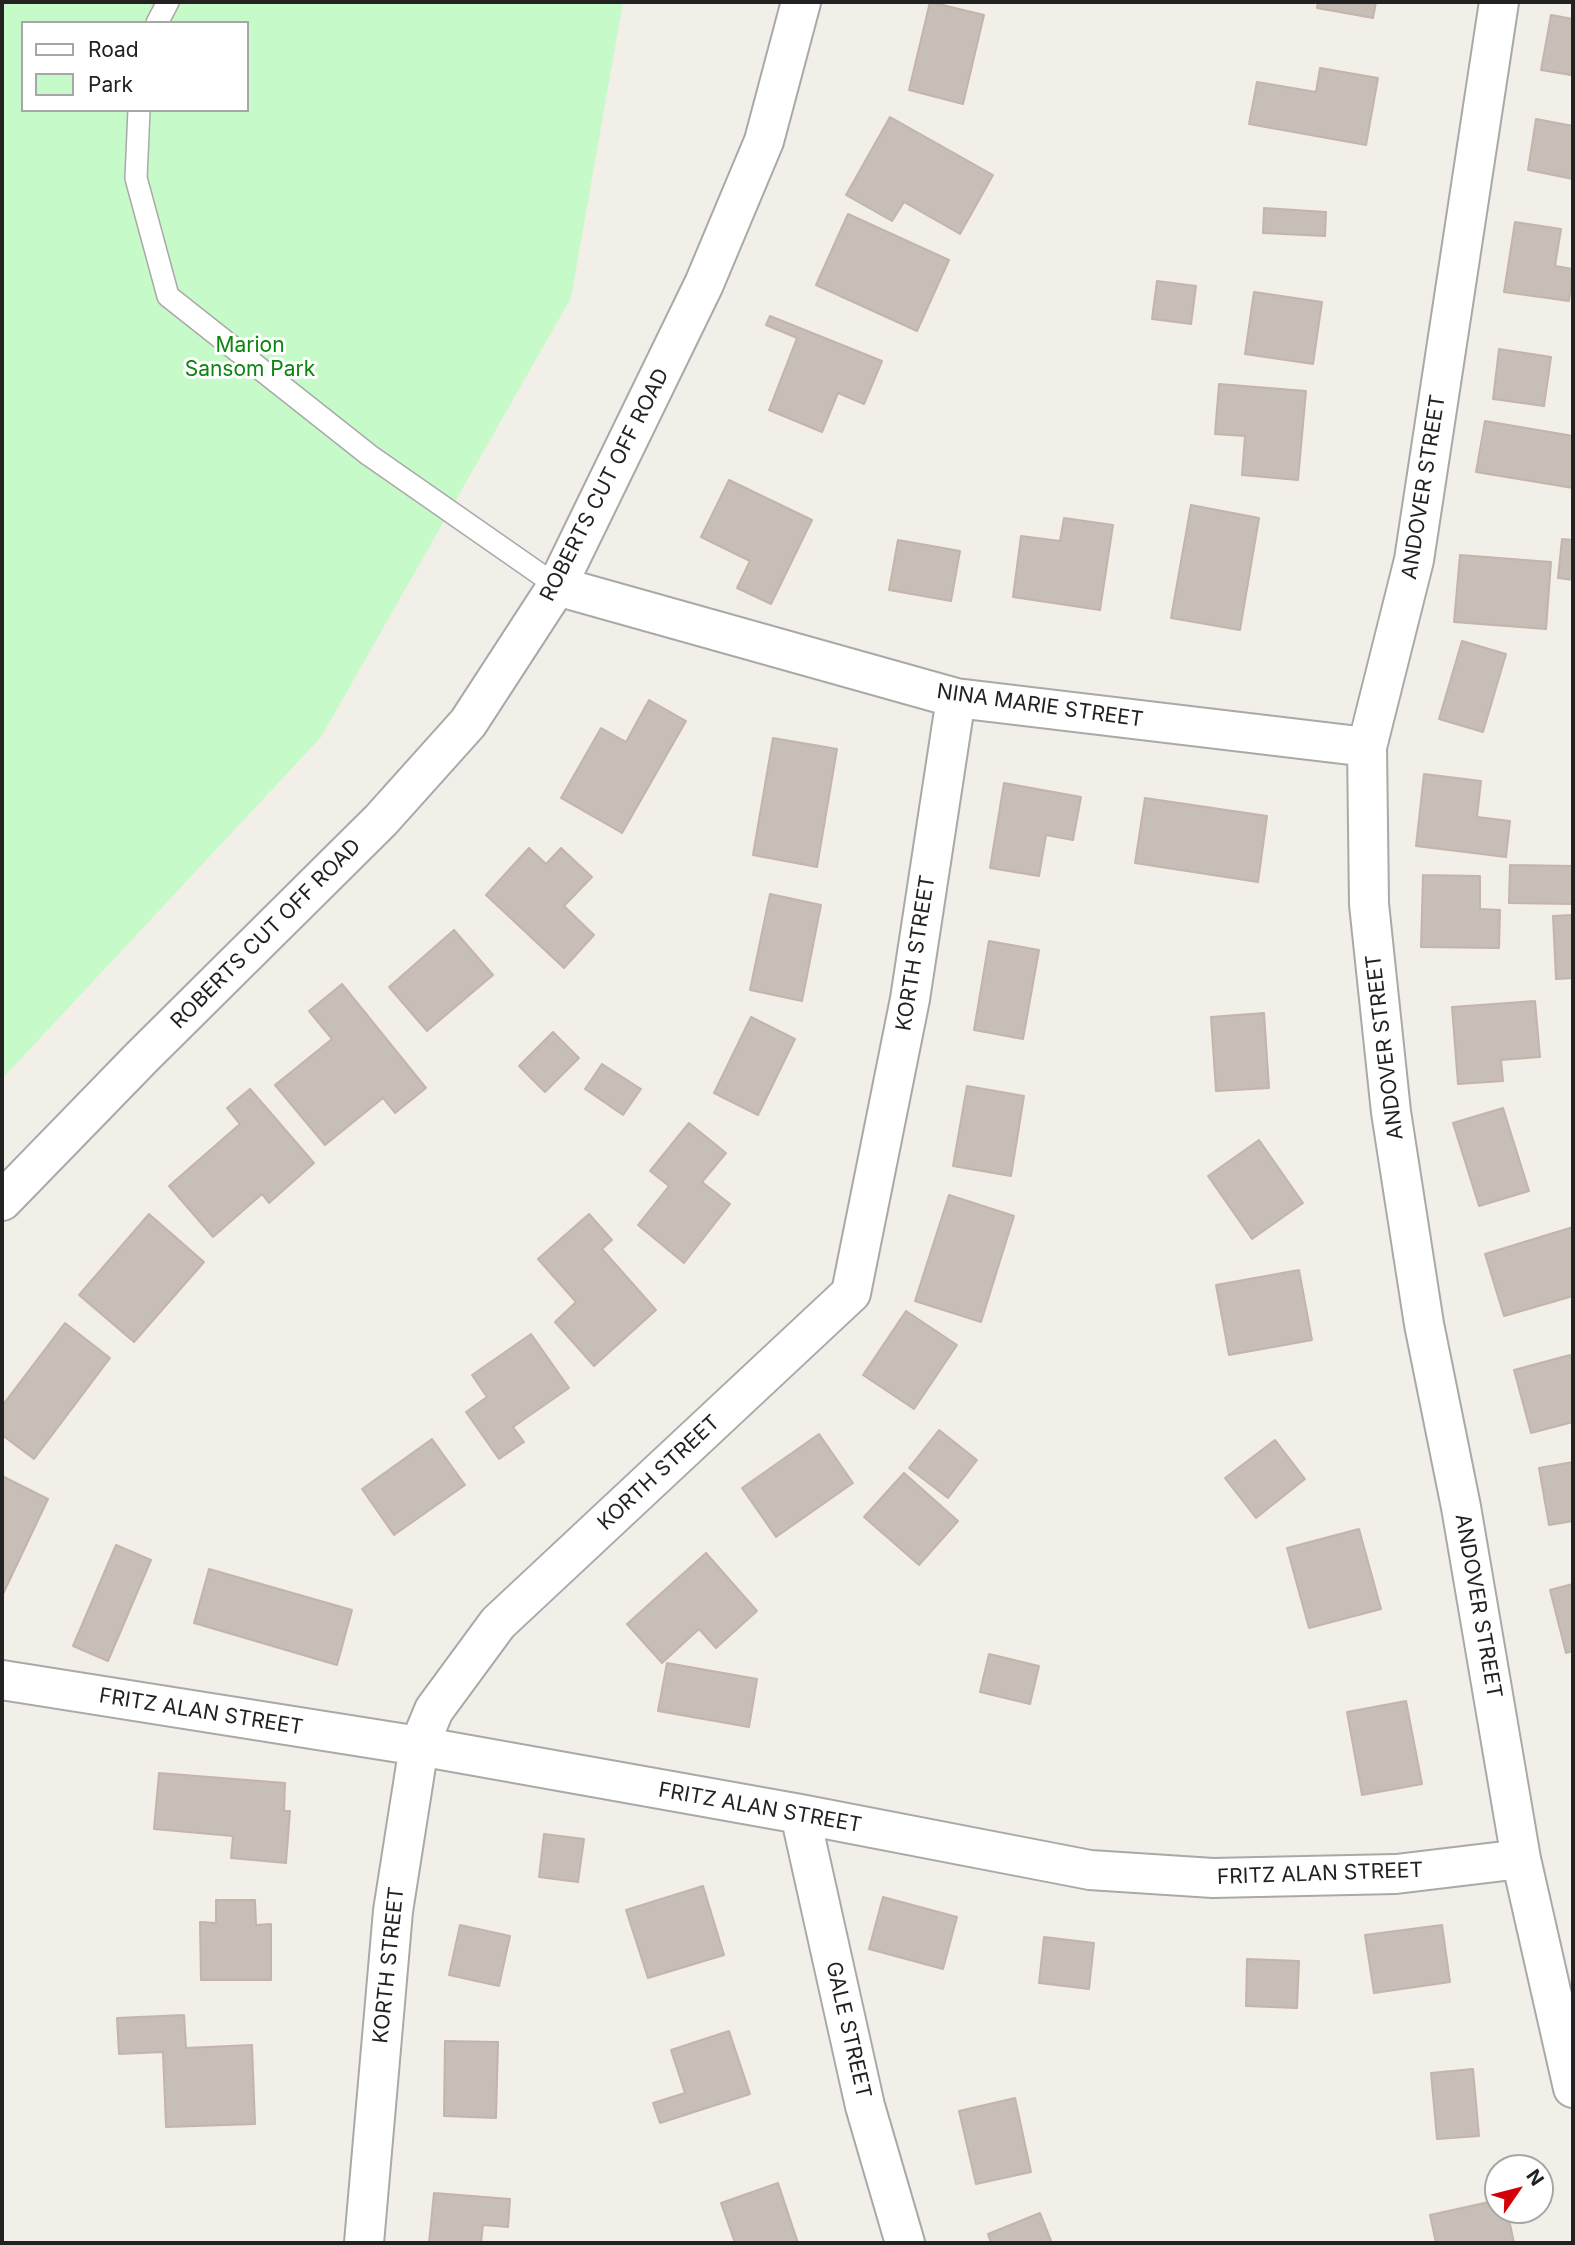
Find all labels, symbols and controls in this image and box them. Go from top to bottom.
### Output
legend [21,21,248,112]
text: Road [88,37,139,62]
text: Park [88,72,133,97]
park label: Marion Sansom Park [185,333,315,383]
street label: ROBERTS CUT OFF ROAD [535,364,675,606]
street label: ANDOVER STREET [1397,393,1451,581]
street label: NINA MARIE STREET [935,679,1145,733]
street label: ROBERTS CUT OFF ROAD [166,834,366,1034]
street label: KORTH STREET [891,873,941,1033]
street label: ANDOVER STREET [1361,953,1409,1141]
street label: KORTH STREET [593,1410,725,1536]
street label: ANDOVER STREET [1449,1512,1507,1700]
street label: FRITZ ALAN STREET [97,1683,305,1741]
street label: FRITZ ALAN STREET [656,1778,864,1838]
street label: FRITZ ALAN STREET [1217,1858,1423,1890]
street label: KORTH STREET [368,1885,410,2045]
street label: GALE STREET [820,1959,876,2101]
north arrow [1484,2154,1554,2224]
text: N [1521,2165,1549,2190]

